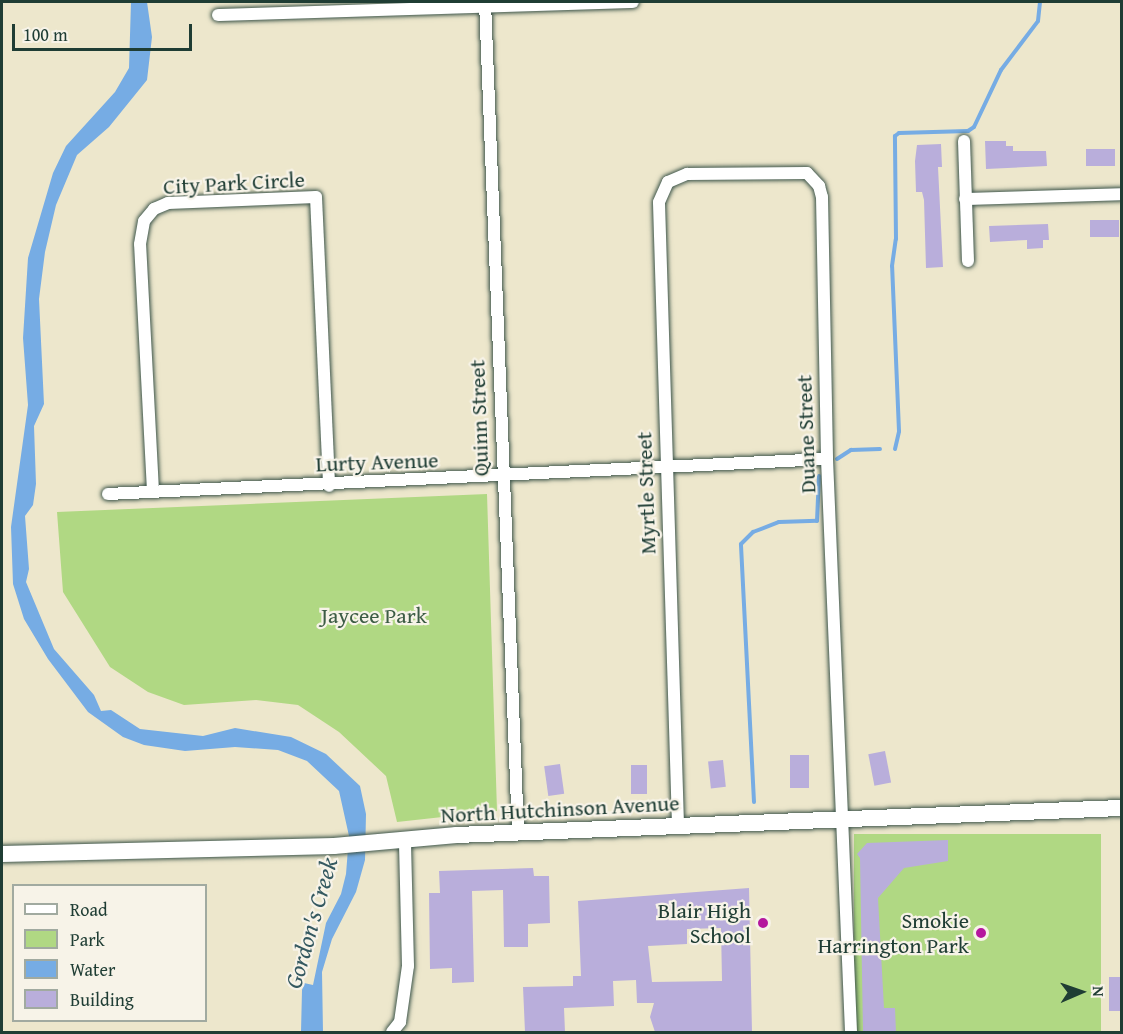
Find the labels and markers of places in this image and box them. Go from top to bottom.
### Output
place label: Blair High School [658,897,751,948]
place label: Smokie Harrington Park [818,907,969,958]
marker: Blair High School [756,916,770,930]
marker: Smokie Harrington Park [974,926,988,940]

